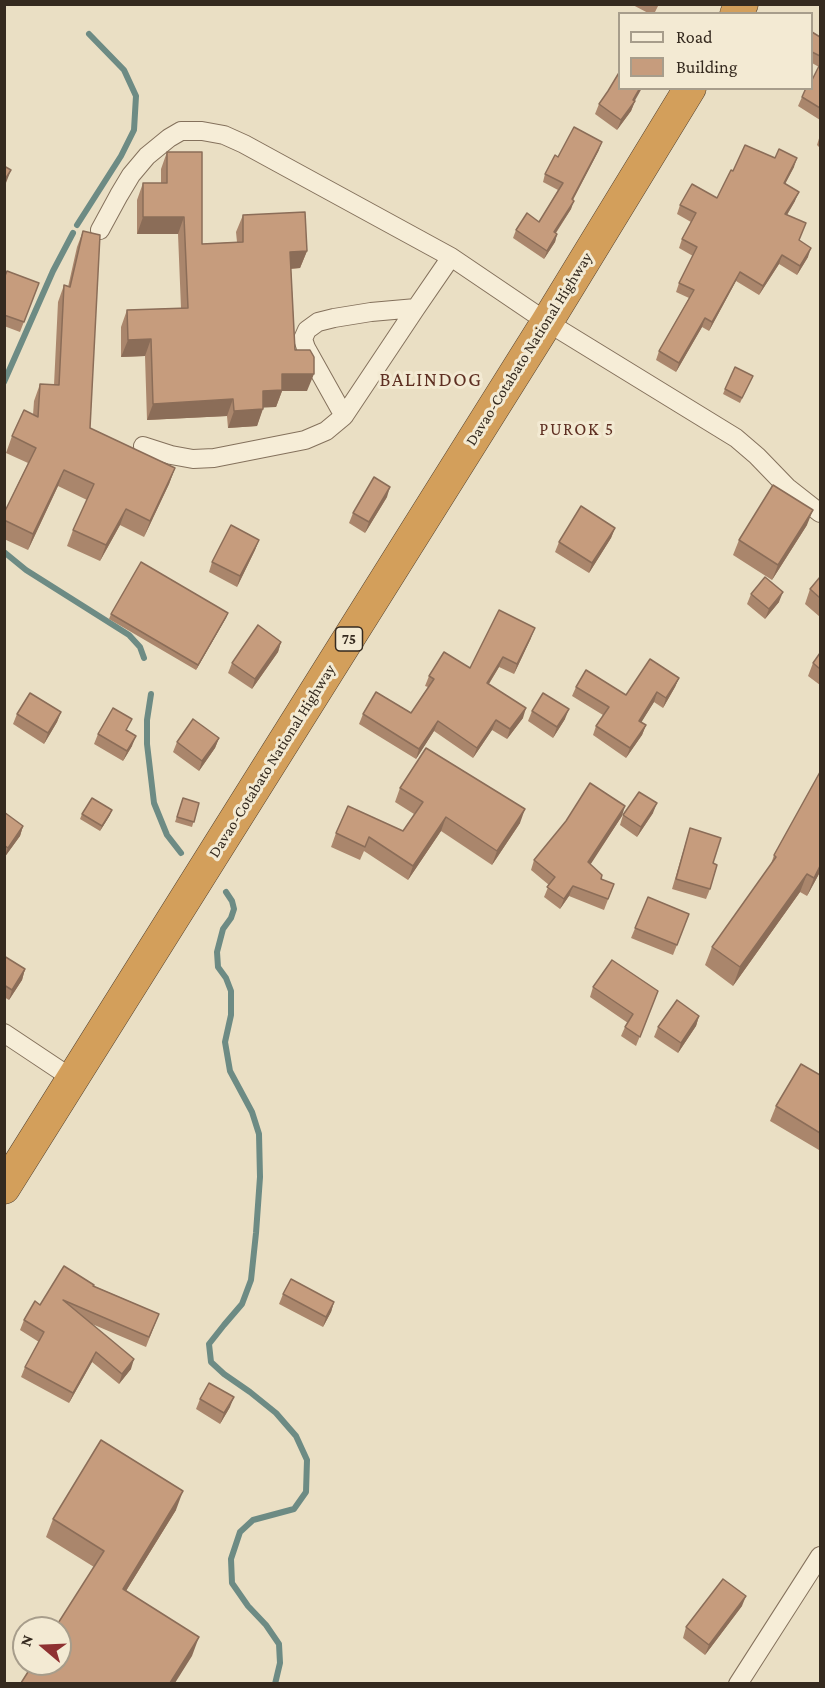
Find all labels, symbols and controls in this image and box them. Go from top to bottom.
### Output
legend [618,12,813,90]
text: Road [676,27,713,47]
text: Building [676,57,737,77]
street label: Davao-Cotabato National Highway [461,249,597,449]
district label: BALINDOG [380,368,482,392]
district label: PUROK 5 [539,418,615,440]
road number: 75 [336,627,362,651]
street label: Davao-Cotabato National Highway [204,661,340,861]
north arrow [12,1616,72,1676]
text: N [17,1633,36,1649]

